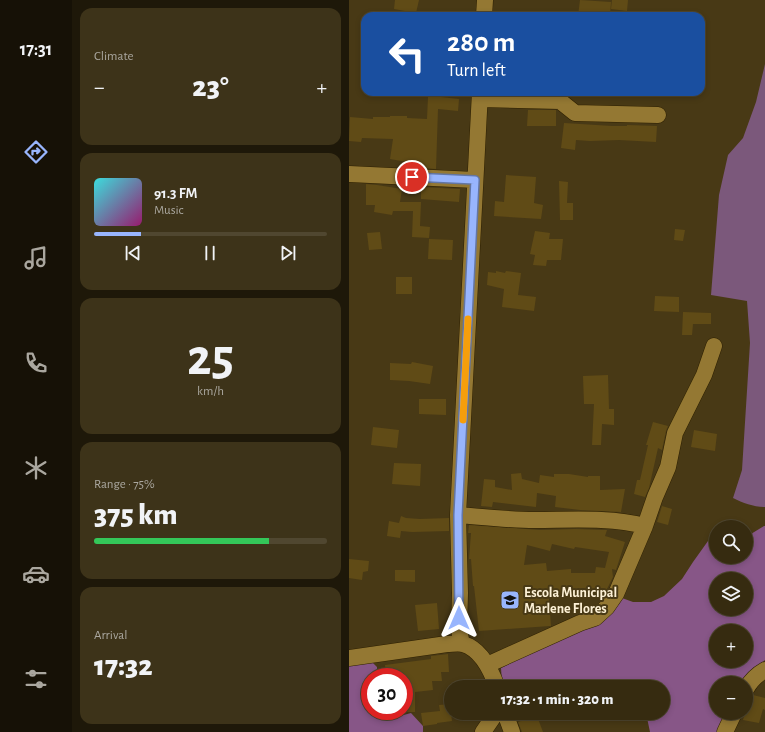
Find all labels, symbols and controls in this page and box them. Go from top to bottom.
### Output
icon: left [381,28,433,80]
text: 280 m [447,29,515,57]
text: 17:31 [20,41,52,59]
text: Climate [94,50,133,63]
text: Turn left [447,62,506,80]
text: 23° [192,72,229,102]
text: − [94,76,105,98]
text: + [316,76,327,98]
icon: directions [22,138,50,166]
pin [395,160,429,194]
icon: arrive [401,166,423,188]
text: 91.3 FM [154,186,197,201]
text: Music [154,204,184,217]
icon: previous [122,242,144,264]
icon: pause [199,242,221,264]
icon: next [277,242,299,264]
icon: music [22,244,50,272]
text: 25 [187,332,234,384]
icon: phone [22,349,50,377]
text: km/h [197,385,224,398]
icon: climate [22,454,50,482]
text: Range · 75% [94,478,155,491]
text: 375 km [94,500,178,530]
map controls [709,520,753,720]
button: search [709,520,753,564]
icon: car [22,560,50,588]
button: layers [709,572,753,616]
place label: Escola Municipal Marlene Flores [524,586,617,616]
school or university icon: Escola Municipal Marlene Flores [499,589,521,611]
position arrow [438,597,480,639]
button: + [709,624,753,668]
text: Arrival [94,629,127,642]
text: 17:32 [94,651,153,681]
icon: filters [22,665,50,693]
speed limit sign: 30 [361,668,413,720]
button: − [709,676,753,720]
text: 17:32 · 1 min · 320 m [501,692,613,707]

